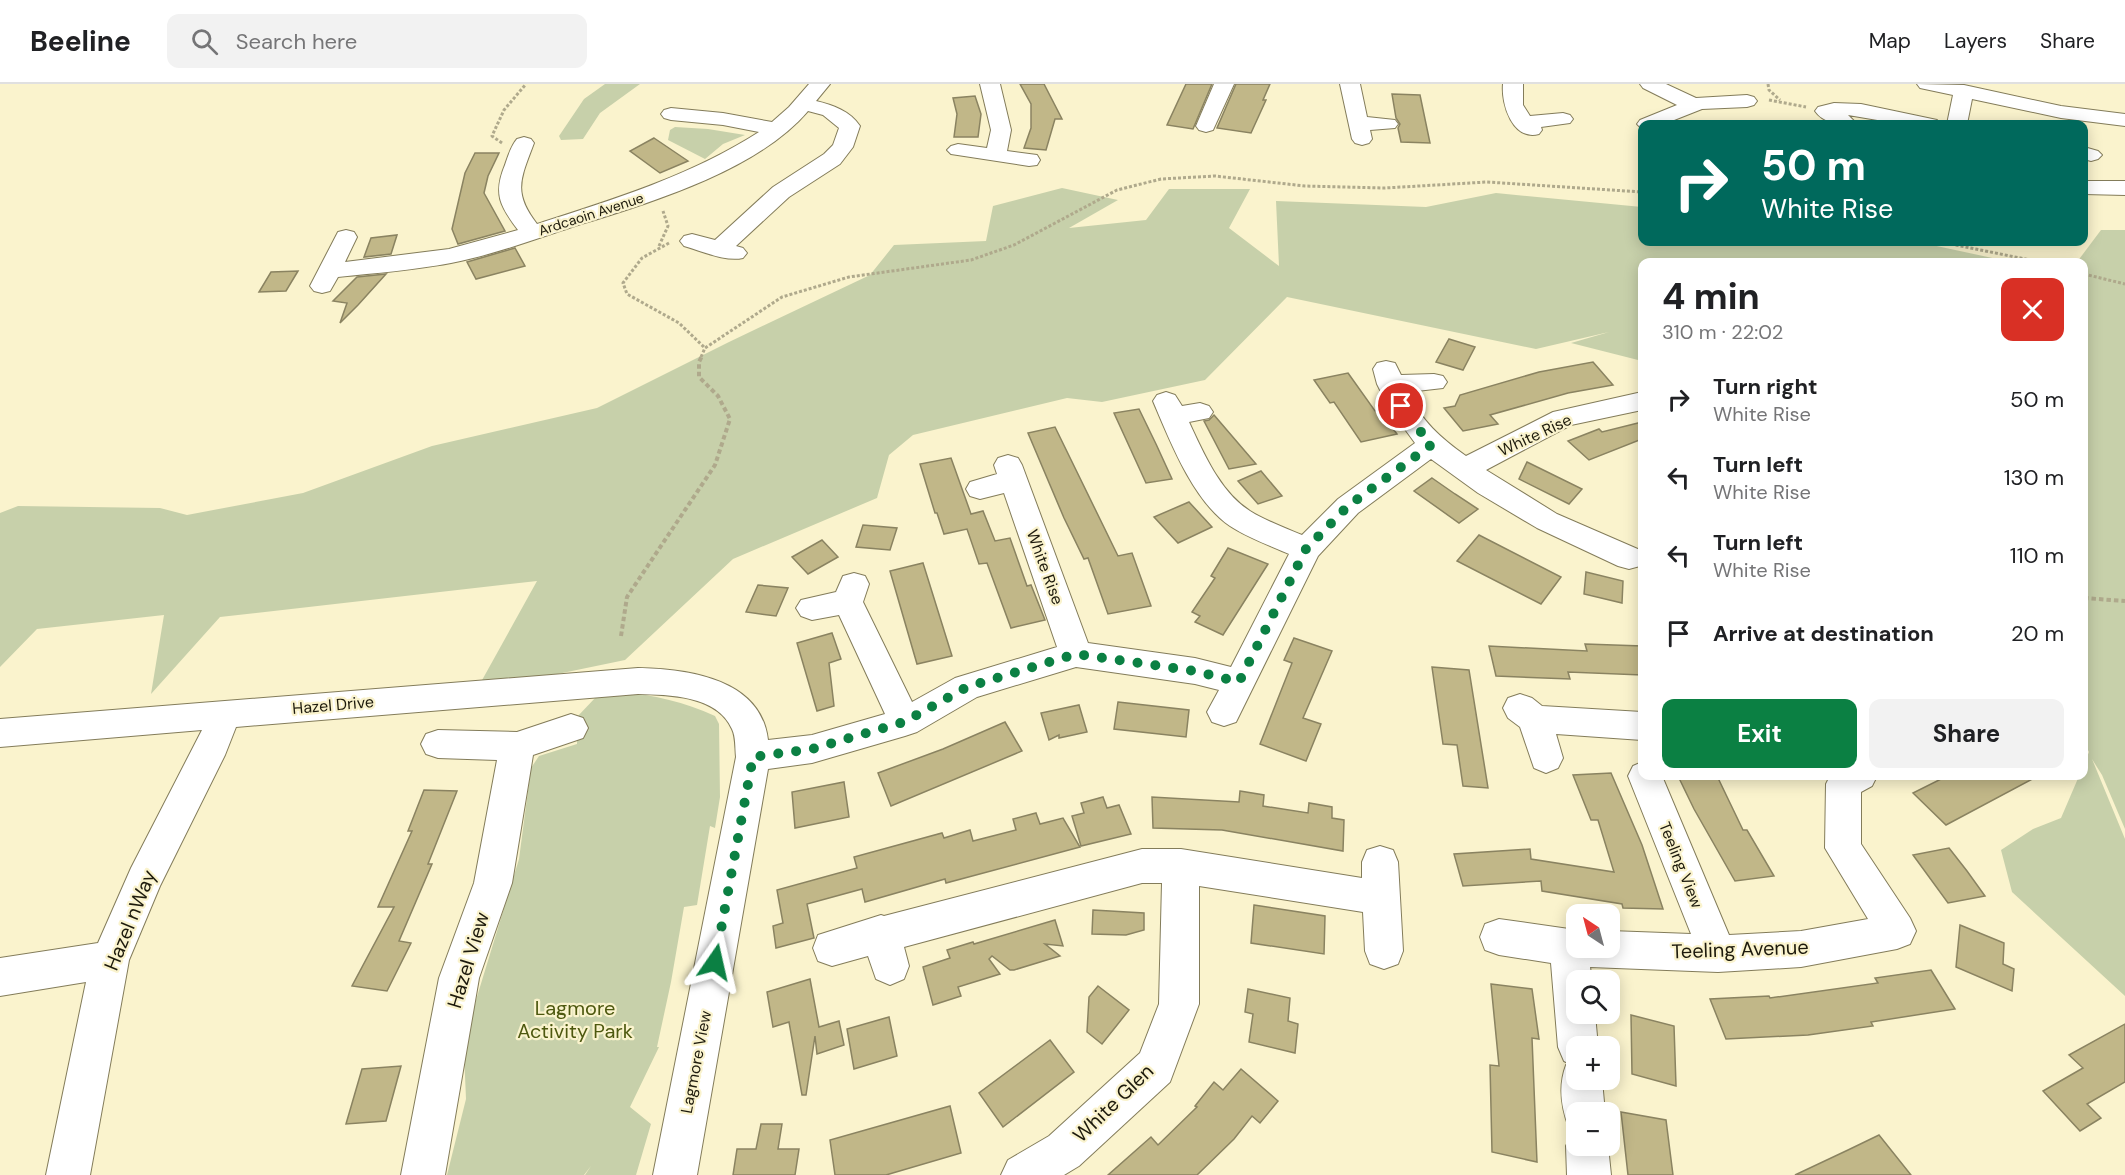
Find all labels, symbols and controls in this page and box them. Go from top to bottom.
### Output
search box [167,14,587,68]
text: Beeline [30,23,131,60]
icon: search [188,25,221,58]
text: Search here [236,27,357,56]
text: Map [1869,27,1911,55]
text: Layers [1944,27,2007,55]
text: Share [2040,27,2095,55]
text: 50 m [1761,138,1866,193]
icon: right [1662,144,1740,222]
street label: Ardcaoin Avenue [536,188,646,239]
text: White Rise [1761,191,1893,226]
text: 4 min [1662,273,1760,320]
button: close [2001,278,2064,341]
text: 310 m · 22:02 [1662,319,1783,345]
text: Turn right [1713,372,1818,401]
pin [1375,380,1426,431]
icon: right [1662,383,1695,416]
text: 50 m [2010,385,2064,414]
icon: arrive [1384,389,1417,422]
text: White Rise [1713,401,1811,427]
street label: White Rise [1495,409,1575,461]
text: Turn left [1713,450,1803,479]
icon: left [1662,461,1695,494]
text: 130 m [2004,463,2064,492]
text: White Rise [1713,479,1811,505]
street label: White Rise [1022,527,1068,607]
text: Turn left [1713,528,1803,557]
icon: left [1662,539,1695,572]
text: 110 m [2010,541,2064,570]
text: White Rise [1713,557,1811,583]
icon: arrive [1662,617,1695,650]
text: Arrive at destination [1713,619,1934,648]
text: 20 m [2011,619,2064,648]
street label: Hazel Drive [291,691,375,719]
button: Exit [1662,699,1857,768]
button: Share [1869,699,2064,768]
street label: Teeling View [1654,819,1708,911]
street label: Hazel nWay [98,866,162,974]
north arrow [1566,904,1620,958]
map controls [1566,904,1620,1156]
street label: Hazel View [441,909,495,1011]
position arrow [683,930,747,994]
street label: Teeling Avenue [1671,934,1809,964]
button: search [1566,970,1620,1024]
park label: Lagmore Activity Park [517,995,633,1044]
street label: Lagmore View [676,1009,716,1115]
button: + [1566,1036,1620,1090]
street label: White Glen [1067,1058,1159,1148]
button: − [1566,1102,1620,1156]

